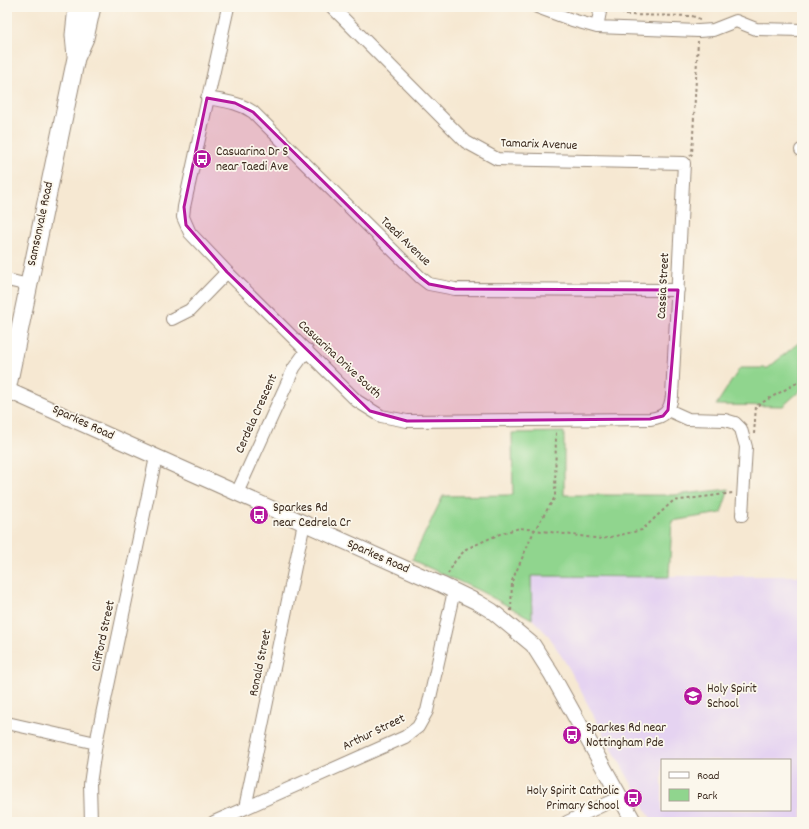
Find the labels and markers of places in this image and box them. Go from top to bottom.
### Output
place label: Casuarina Dr S near Taedi Ave [216,143,289,177]
bus stop icon: Casuarina Dr S near Taedi Ave [191,148,213,170]
place label: Sparkes Rd near Cedrela Cr [273,499,351,533]
bus stop icon: Sparkes Rd near Cedrela Cr [248,504,270,526]
place label: Holy Spirit School [707,680,757,714]
school or university icon: Holy Spirit School [682,685,704,707]
place label: Sparkes Rd near Nottingham Pde [586,719,666,753]
bus stop icon: Sparkes Rd near Nottingham Pde [561,724,583,746]
place label: Holy Spirit Catholic Primary School [526,782,619,816]
bus stop icon: Holy Spirit Catholic Primary School [622,787,644,809]

